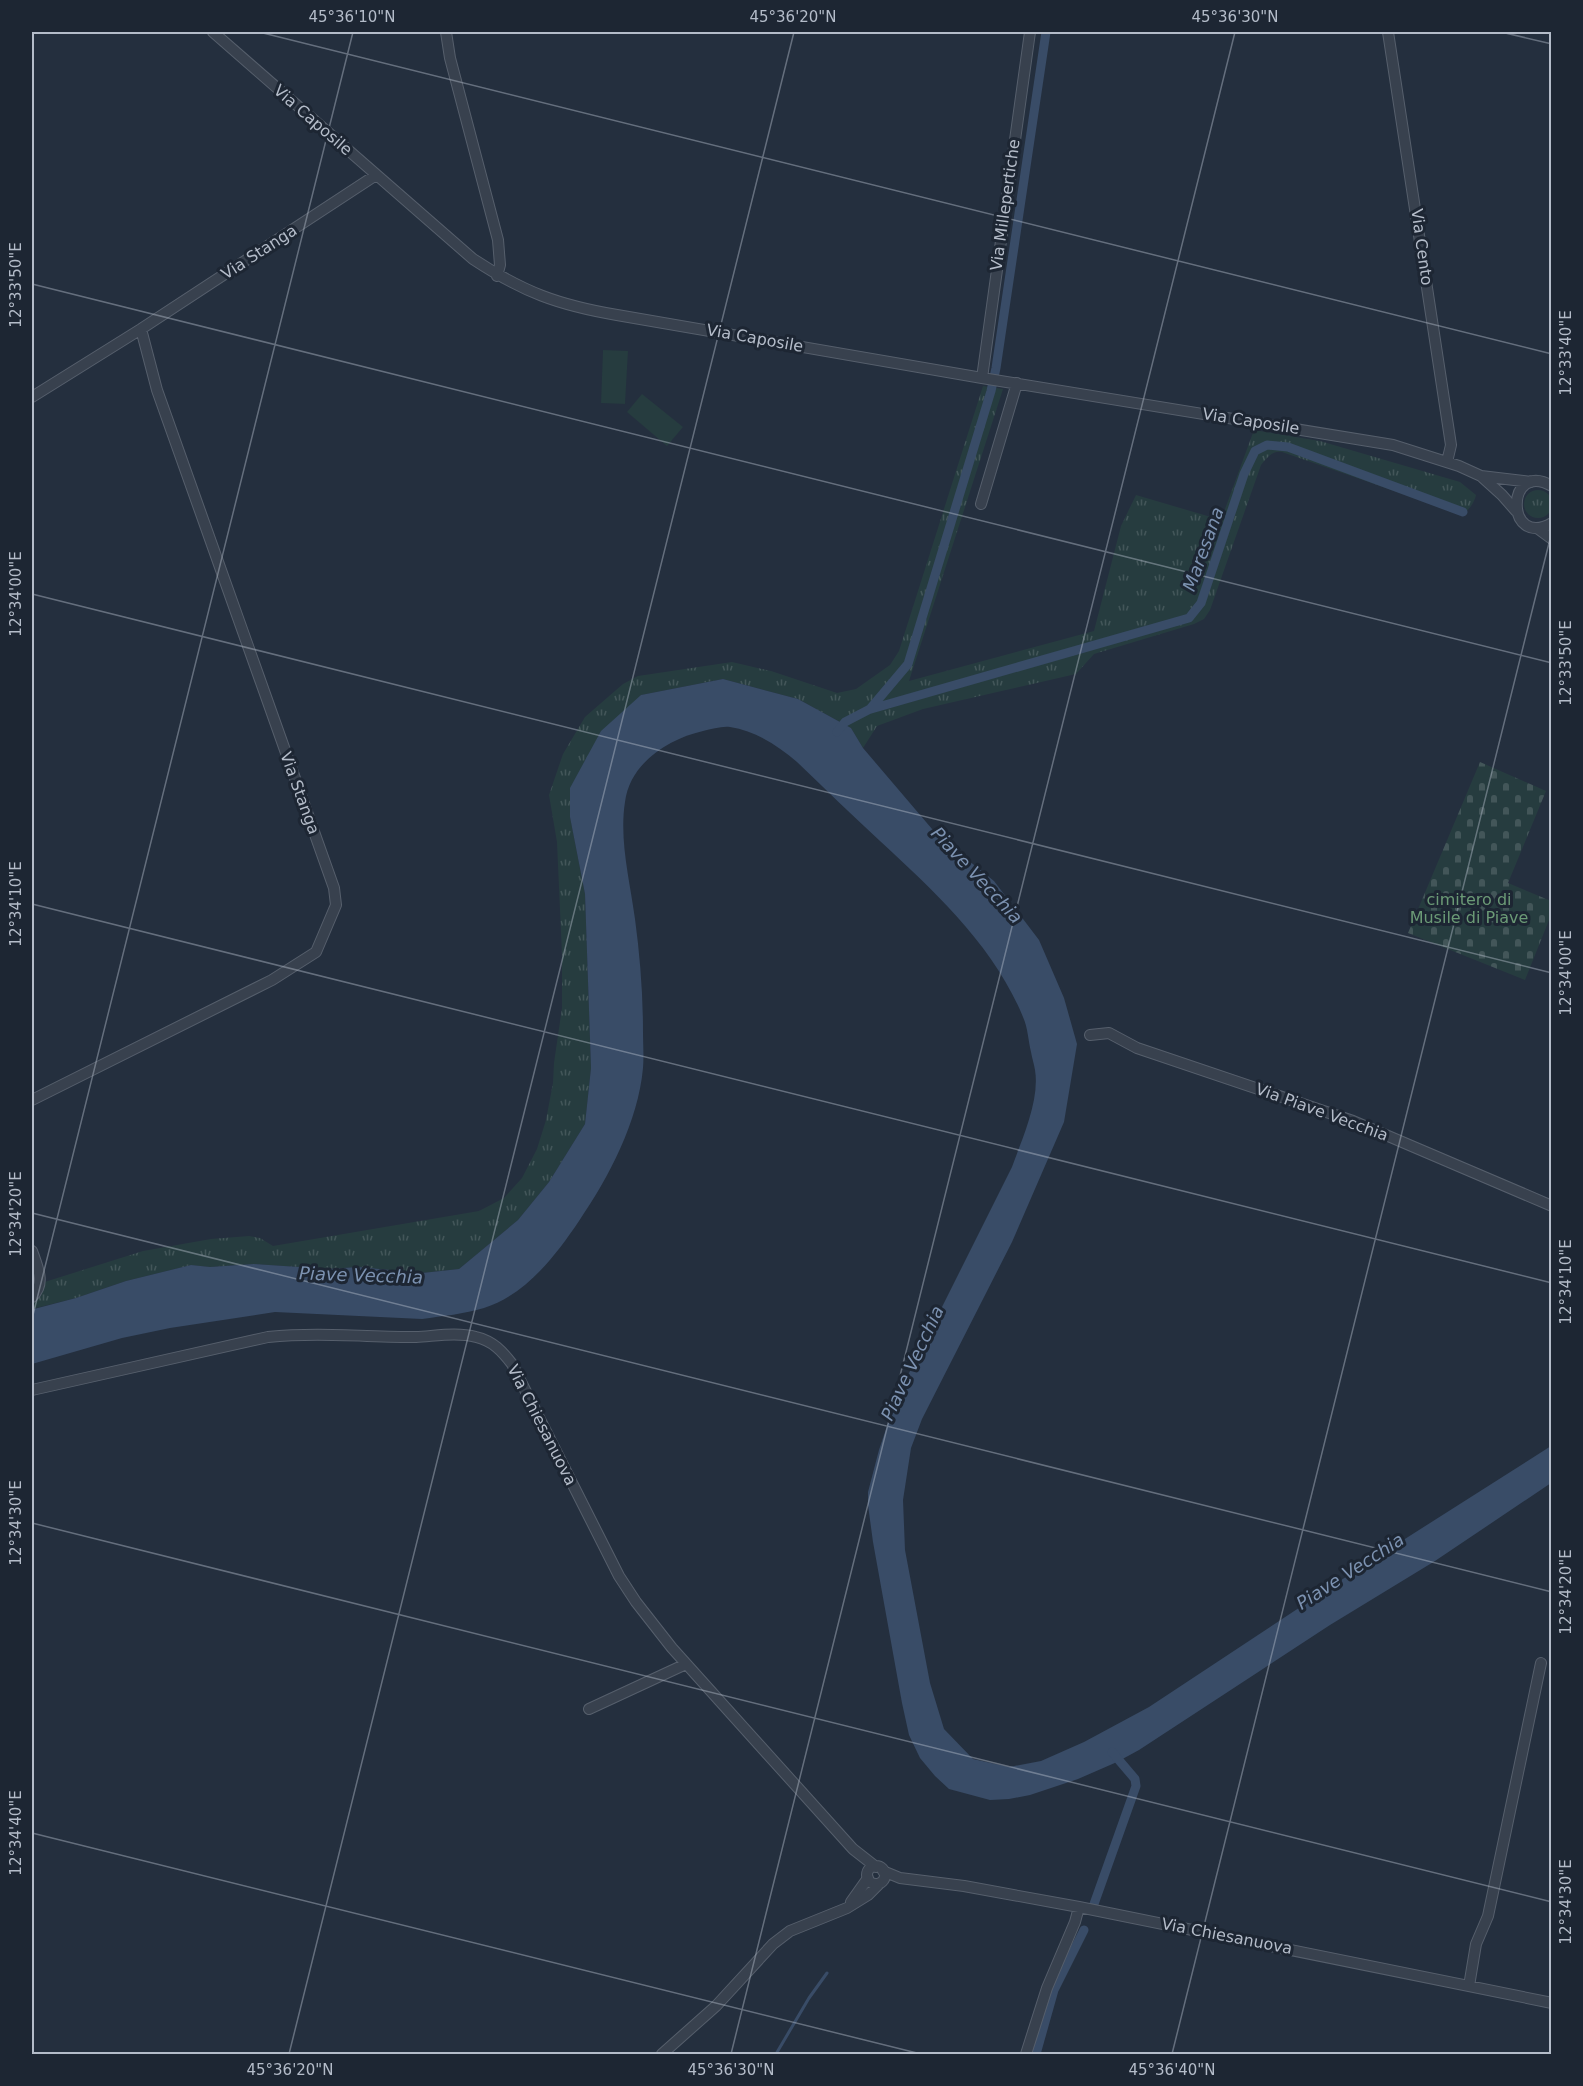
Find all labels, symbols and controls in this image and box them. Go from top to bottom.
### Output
text: 45°36'10"N [308,8,396,26]
text: 45°36'20"N [749,8,837,26]
text: 45°36'30"N [1191,8,1279,26]
street label: Via Caposile [270,81,356,159]
street label: Via Millepertiche [986,138,1024,272]
street label: Via Cento [1407,207,1437,287]
street label: Via Stanga [218,221,300,283]
text: 12°33'50"E [7,242,25,328]
text: 12°33'40"E [1557,310,1575,396]
street label: Via Caposile [705,320,805,356]
street label: Via Caposile [1201,404,1301,438]
water label: Maresana [1178,504,1228,594]
text: 12°34'00"E [7,551,25,637]
text: 12°33'50"E [1557,620,1575,706]
street label: Via Stanga [276,749,324,837]
water label: Piave Vecchia [927,823,1027,927]
text: 12°34'10"E [7,861,25,947]
park label: cimitero di Musile di Piave [1410,890,1528,927]
text: 12°34'00"E [1557,930,1575,1016]
street label: Via Piave Vecchia [1253,1079,1391,1145]
text: 12°34'20"E [7,1171,25,1257]
text: 12°34'10"E [1557,1239,1575,1325]
water label: Piave Vecchia [299,1262,423,1288]
water label: Piave Vecchia [876,1302,948,1424]
street label: Via Chiesanuova [503,1361,581,1489]
text: 12°34'30"E [7,1480,25,1566]
water label: Piave Vecchia [1292,1528,1408,1614]
text: 12°34'20"E [1557,1549,1575,1635]
text: 12°34'40"E [7,1790,25,1876]
text: 12°34'30"E [1557,1859,1575,1945]
street label: Via Chiesanuova [1160,1914,1294,1958]
text: 45°36'20"N [246,2061,334,2079]
text: 45°36'30"N [687,2061,775,2079]
text: 45°36'40"N [1128,2061,1216,2079]

